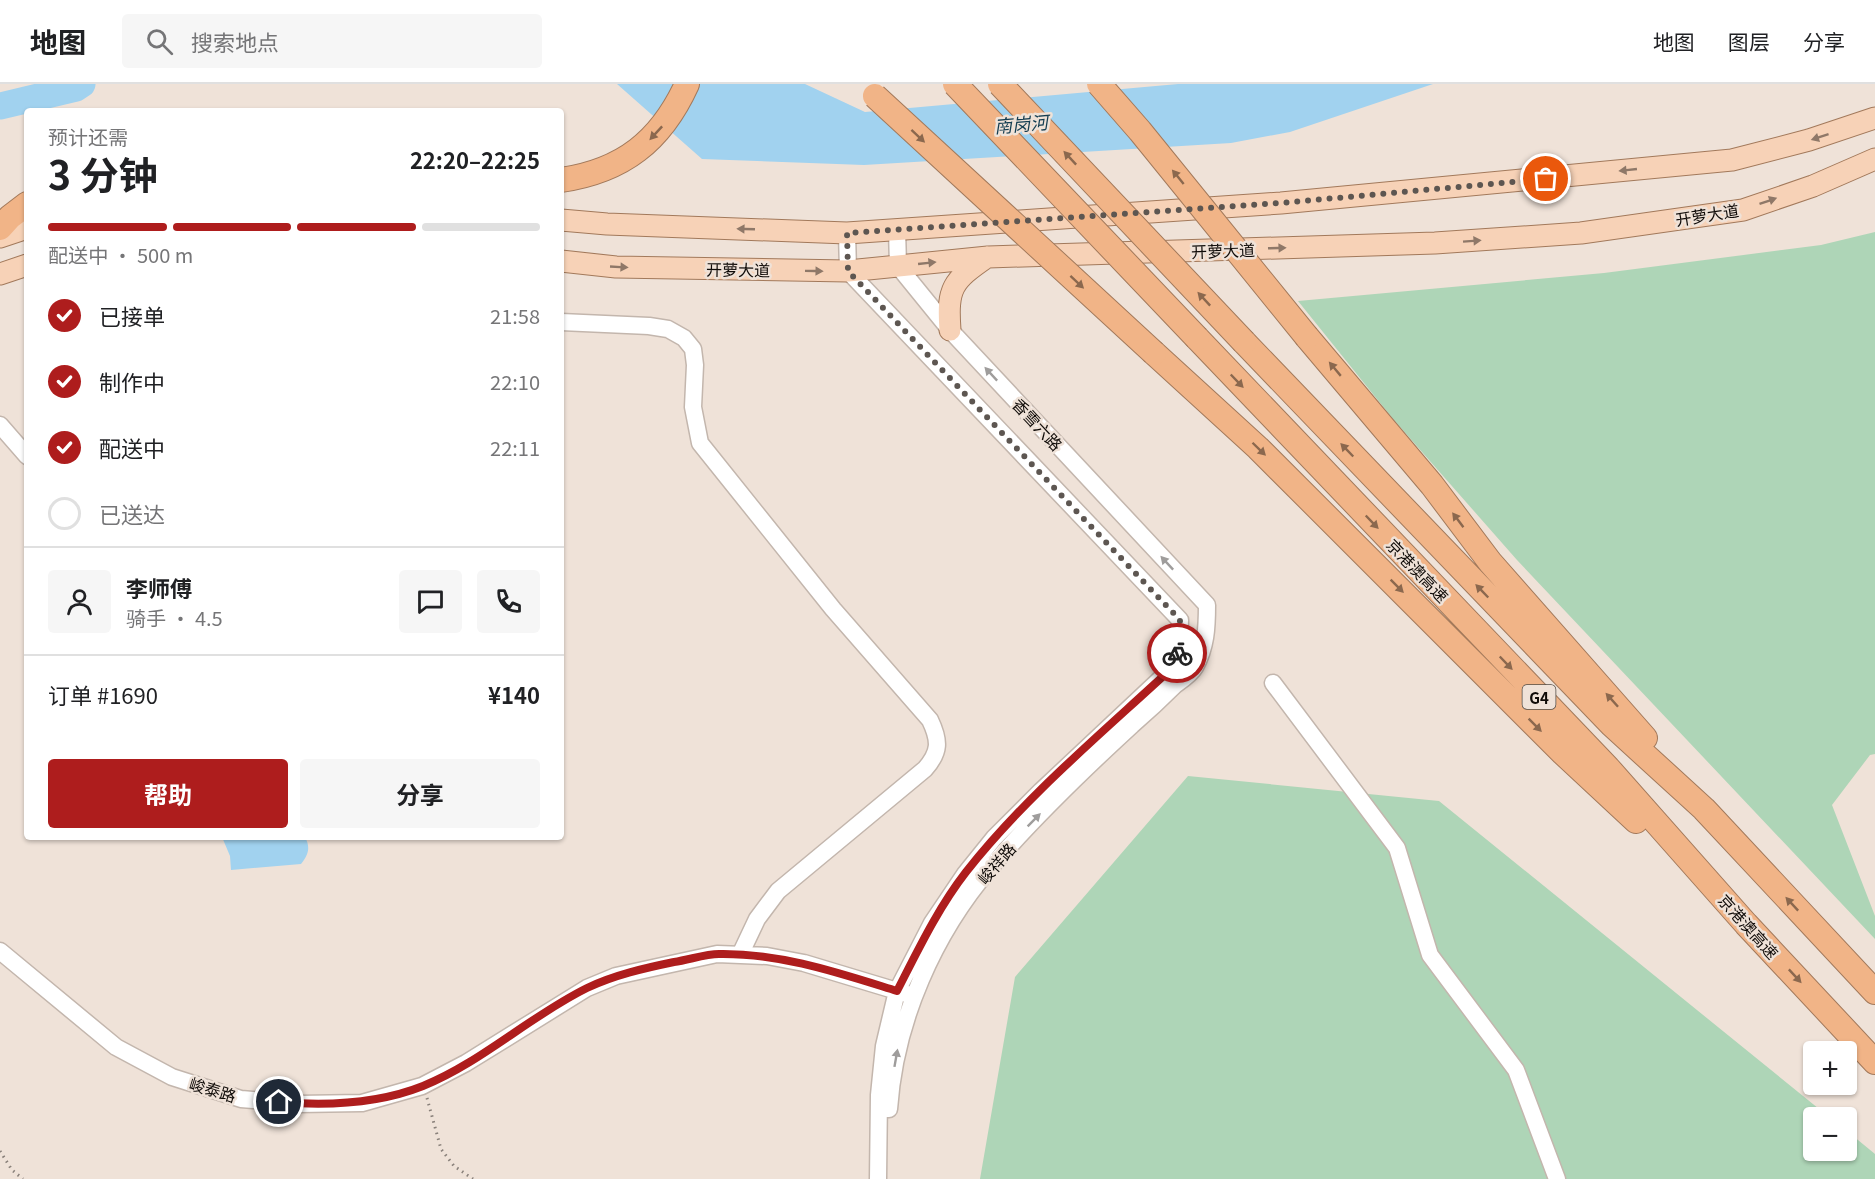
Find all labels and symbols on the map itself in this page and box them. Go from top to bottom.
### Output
water label: 南岗河 [993,107,1052,138]
one-way arrow [650,125,663,140]
one-way arrow [911,129,926,143]
one-way arrow [1810,132,1828,142]
one-way arrow [1063,151,1077,165]
pin [1520,153,1571,204]
one-way arrow [1618,165,1637,175]
one-way arrow [1171,169,1184,185]
one-way arrow [1759,196,1777,205]
street label: 开萝大道 [1674,197,1740,231]
one-way arrow [737,225,756,234]
one-way arrow [1462,236,1481,245]
street label: 开萝大道 [1191,237,1255,263]
one-way arrow [1267,243,1286,253]
street label: 开萝大道 [706,256,770,282]
one-way arrow [918,258,937,268]
one-way arrow [610,262,629,271]
one-way arrow [805,266,824,275]
one-way arrow [1070,275,1085,289]
one-way arrow [1197,293,1211,307]
one-way arrow [1328,361,1341,377]
one-way arrow [984,367,998,382]
one-way arrow [1230,373,1244,388]
street label: 香雪六路 [1007,392,1069,456]
one-way arrow [1251,442,1266,456]
one-way arrow [1341,444,1355,458]
one-way arrow [1453,512,1465,527]
one-way arrow [1364,514,1378,528]
street label: 京港澳高速 [1382,533,1454,607]
one-way arrow [1160,555,1174,570]
one-way arrow [1390,579,1405,593]
one-way arrow [1476,585,1490,599]
courier [1147,623,1207,683]
one-way arrow [1499,655,1513,669]
road number: G4 [1522,685,1556,709]
one-way arrow [1606,693,1619,708]
one-way arrow [1527,717,1541,731]
one-way arrow [1027,813,1041,828]
street label: 峻祥路 [971,837,1021,889]
street label: 京港澳高速 [1713,888,1785,964]
one-way arrow [1785,896,1799,911]
one-way arrow [1788,968,1801,983]
one-way arrow [892,1049,901,1068]
street label: 峻泰路 [187,1071,239,1107]
pin [253,1076,304,1127]

